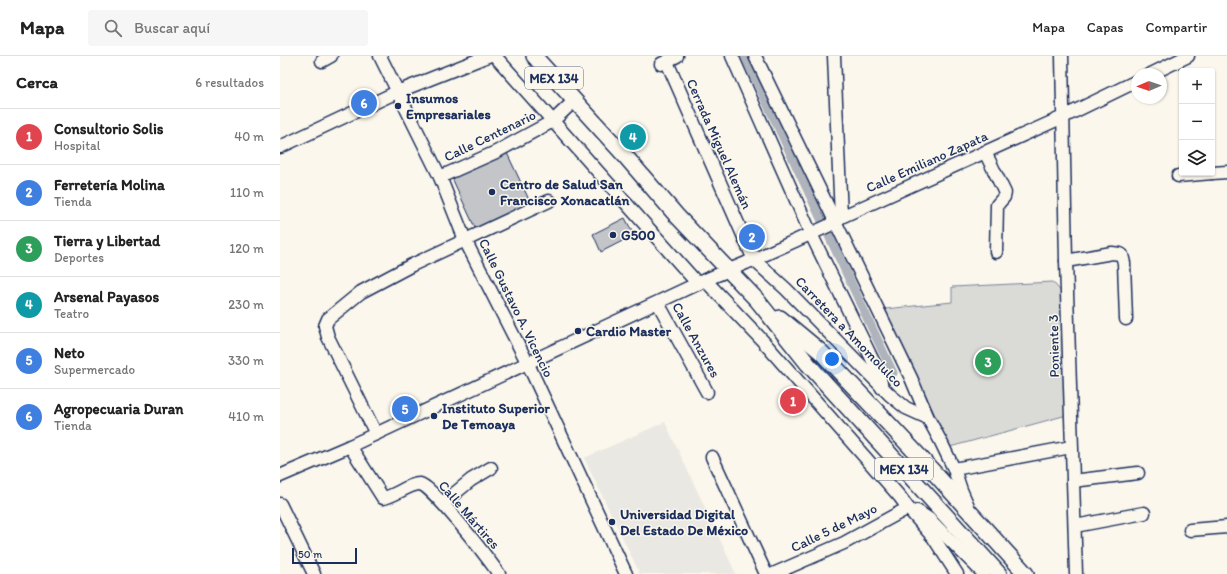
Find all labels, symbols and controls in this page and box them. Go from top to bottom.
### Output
search box [88,10,368,46]
text: Mapa [20,16,64,39]
icon: search [102,17,124,39]
text: Buscar aquí [134,19,210,37]
text: Mapa [1032,19,1065,36]
text: Capas [1087,19,1124,36]
text: Compartir [1146,19,1207,36]
road number: MEX 134 [525,67,583,89]
north arrow [1131,68,1167,104]
map controls [1179,68,1215,176]
button: + [1179,68,1215,104]
text: Cerca [16,72,58,92]
text: 6 resultados [195,75,264,90]
street label: Cerrada Miguel Alemán [683,76,756,212]
pin: 6 [351,88,377,118]
place label: Insumos Empresariales [406,90,491,123]
marker: Insumos Empresariales [393,101,403,111]
button: − [1179,104,1215,140]
street label: Calle Centenario [441,106,539,166]
text: Consultorio Solis [54,120,163,138]
pin: 4 [620,122,646,152]
street label: Calle Emiliano Zapata [864,127,991,196]
text: 1 [26,129,32,144]
text: 40 m [234,129,264,144]
text: Hospital [54,138,101,153]
button: layers [1179,140,1215,176]
text: Ferretería Molina [54,176,165,194]
place label: Centro de Salud San Francisco Xonacatlán [500,176,629,209]
text: 2 [26,185,32,200]
text: 110 m [230,185,264,200]
marker: Centro de Salud San Francisco Xonacatlán [487,187,497,197]
text: Tienda [54,194,92,209]
pin: 2 [739,222,765,252]
place label: G500 [621,227,656,244]
marker: G500 [608,230,618,240]
text: Tierra y Libertad [54,232,160,250]
street label: Calle Gustavo A. Vicencio [475,236,557,380]
text: 3 [25,241,33,256]
text: 120 m [229,241,264,256]
text: Deportes [54,250,104,265]
street label: Carretera a Amomolulco [792,273,906,391]
text: Arsenal Payasos [54,288,159,306]
text: 4 [25,297,33,312]
text: 230 m [228,297,264,312]
street label: Calle Anzures [668,299,724,381]
text: Teatro [54,306,89,321]
street label: Poniente 3 [1045,314,1063,378]
place label: Cardio Master [586,323,672,340]
marker: Cardio Master [573,326,583,336]
text: Neto [54,344,85,362]
pin: 3 [975,347,1001,377]
your location [822,349,842,369]
text: 5 [26,353,32,368]
text: 330 m [228,353,264,368]
text: Supermercado [54,362,135,377]
pin: 1 [780,386,806,416]
pin: 5 [392,394,418,424]
text: Agropecuaria Duran [54,400,184,418]
place label: Instituto Superior De Temoaya [442,400,551,433]
text: 6 [26,409,32,424]
text: 410 m [228,409,264,424]
marker: Instituto Superior De Temoaya [429,411,439,421]
text: Tienda [54,418,92,433]
road number: MEX 134 [875,458,933,480]
street label: Calle Mártires [435,477,503,553]
street label: Calle 5 de Mayo [788,500,880,556]
place label: Universidad Digital Del Estado De México [620,506,748,539]
marker: Universidad Digital Del Estado De México [607,517,617,527]
scale bar [292,546,357,565]
text: 50 m [298,548,322,561]

